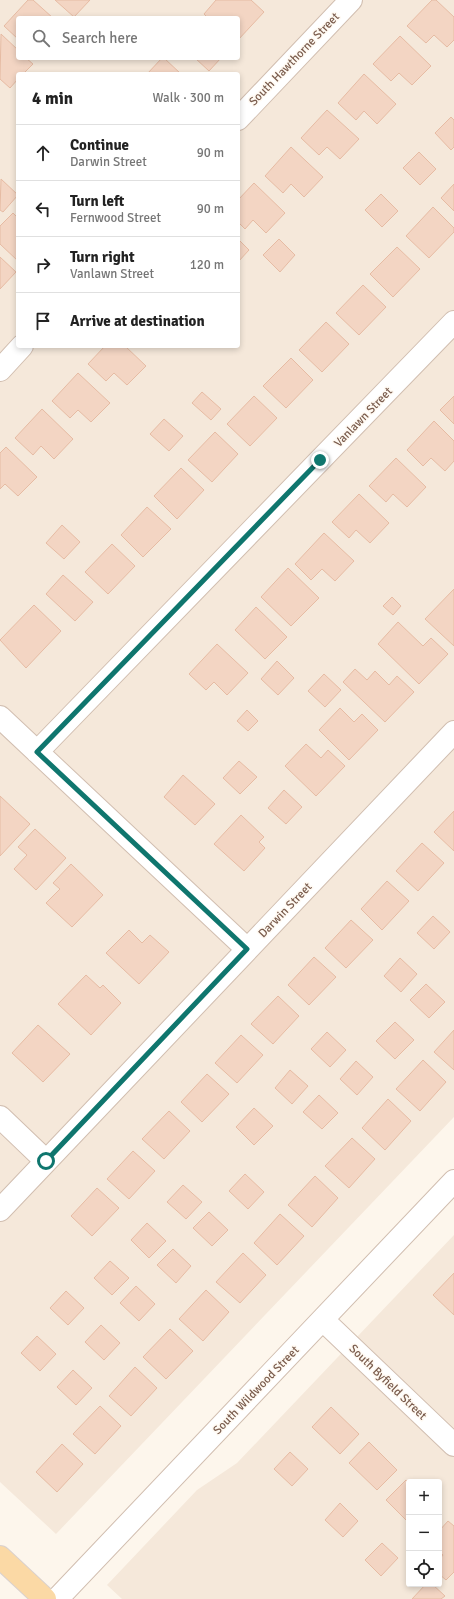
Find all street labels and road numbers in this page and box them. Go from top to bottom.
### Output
street label: South Hawthorne Street [246,10,343,109]
street label: Vanlawn Street [331,384,396,450]
street label: Darwin Street [255,880,315,941]
street label: South Byfield Street [346,1341,430,1423]
street label: South Wildwood Street [210,1343,303,1438]

